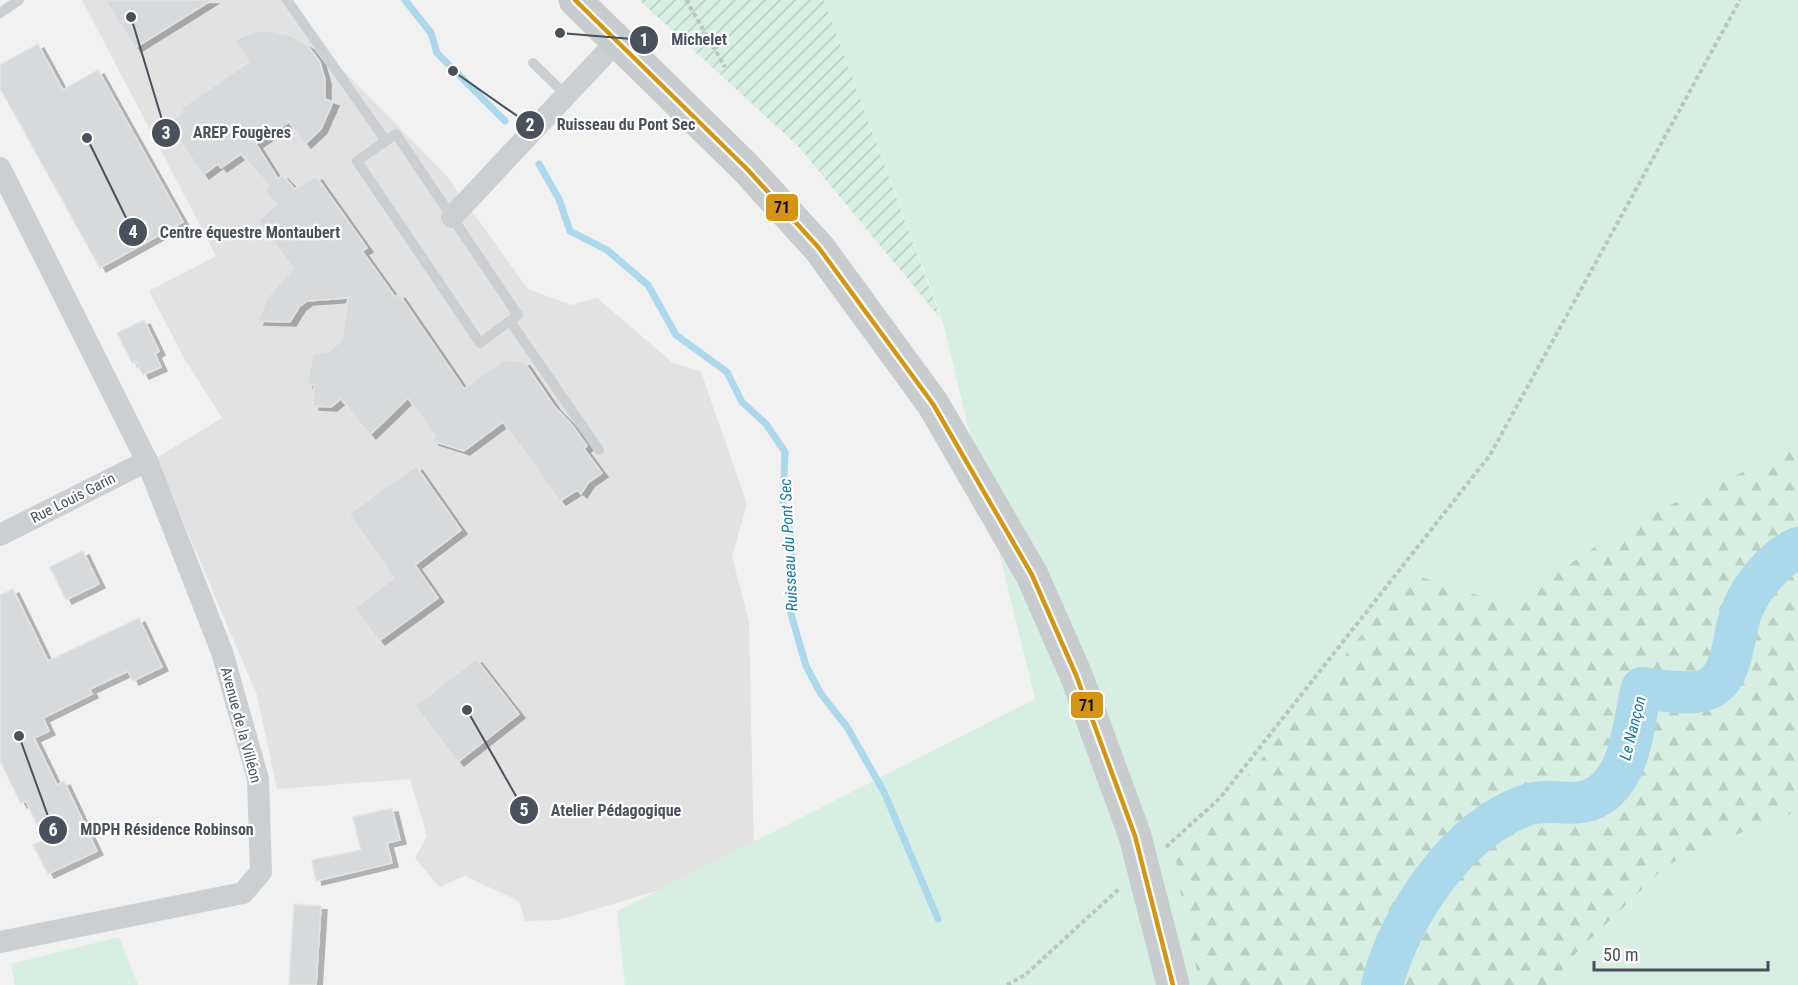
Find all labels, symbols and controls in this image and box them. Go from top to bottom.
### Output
callout: Michelet [629,23,739,57]
text: 1 [639,29,649,50]
text: Michelet [671,30,727,49]
callout: Ruisseau du Pont Sec [515,108,707,142]
text: 2 [525,114,535,135]
text: Ruisseau du Pont Sec [557,115,695,134]
callout: AREP Fougères [151,116,304,150]
text: 3 [161,122,171,143]
text: AREP Fougères [193,123,291,142]
line badge: 71 [765,193,799,222]
text: 71 [774,198,790,217]
callout: Centre équestre Montaubert [118,215,352,249]
text: 4 [128,221,138,242]
text: Centre équestre Montaubert [160,223,340,242]
street label: Rue Louis Garin [28,469,118,527]
water label: Ruisseau du Pont Sec [776,478,801,612]
street label: Avenue de la Villéon [217,665,265,785]
line badge: 71 [1070,691,1104,719]
water label: Le Nançon [1615,694,1650,762]
text: 71 [1079,696,1095,715]
callout: Atelier Pédagogique [509,793,693,827]
text: 5 [519,799,529,820]
text: Atelier Pédagogique [551,801,682,820]
callout: MDPH Résidence Robinson [38,813,265,847]
text: 6 [48,819,58,840]
text: MDPH Résidence Robinson [80,820,254,839]
scale bar [1594,934,1768,972]
text: 50 m [1603,944,1638,965]

